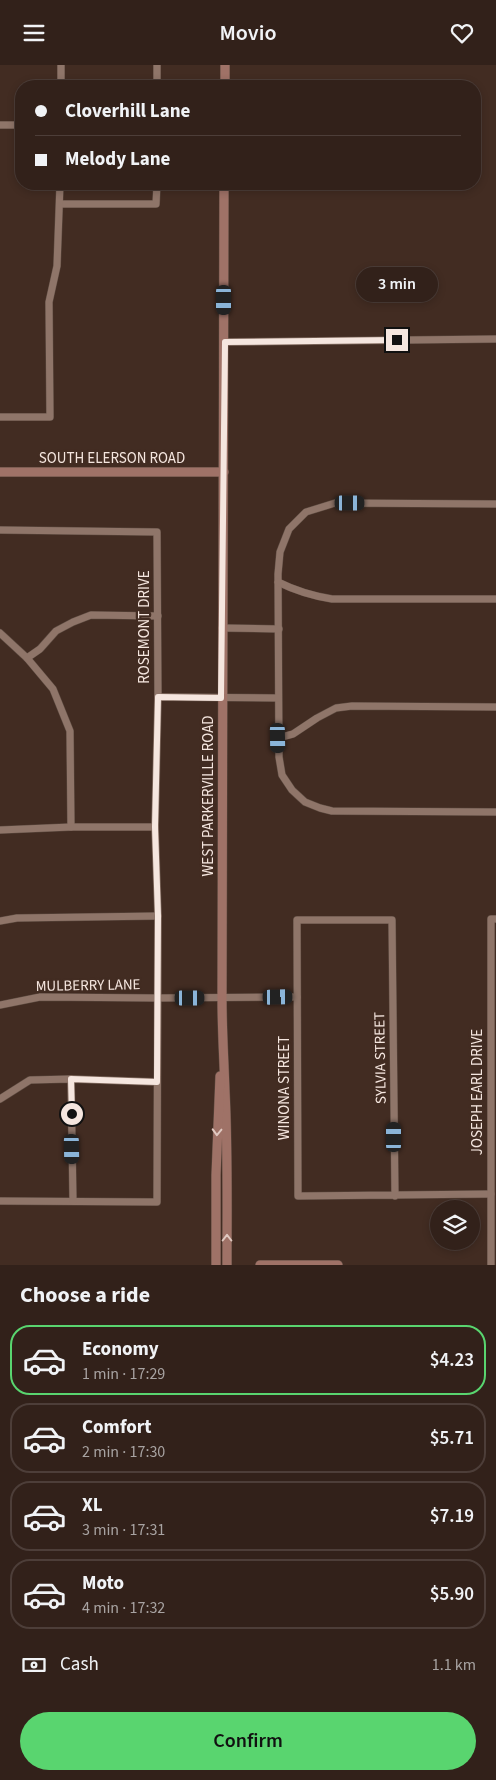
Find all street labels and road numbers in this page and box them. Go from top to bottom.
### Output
street label: SOUTH ELERSON ROAD [39,448,185,469]
street label: ROSEMONT DRIVE [134,570,155,684]
street label: WEST PARKERVILLE ROAD [198,716,219,877]
street label: MULBERRY LANE [35,974,141,997]
street label: SYLVIA STREET [369,1012,392,1104]
street label: JOSEPH EARL DRIVE [467,1029,488,1155]
street label: WINONA STREET [274,1036,295,1140]

